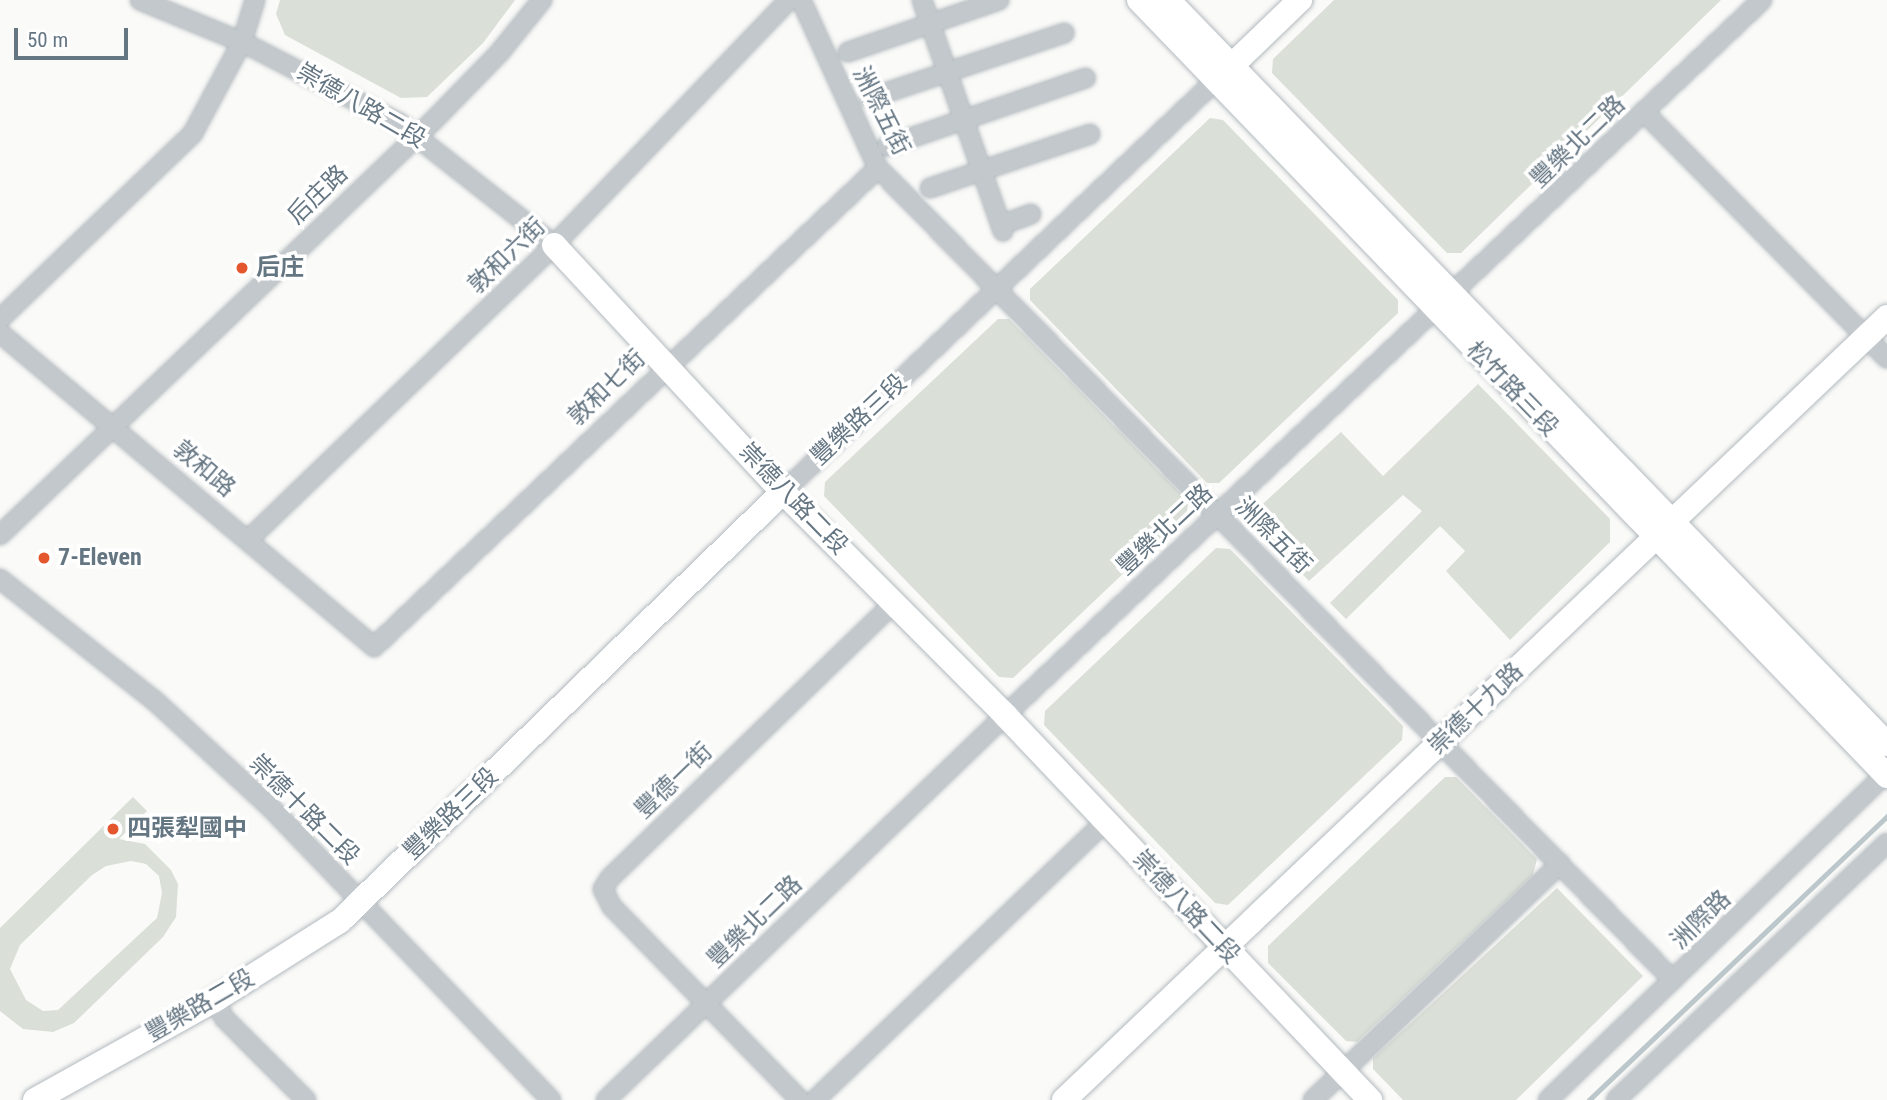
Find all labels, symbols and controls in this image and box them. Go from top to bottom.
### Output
scale bar [18,14,131,58]
text: 50 m [27,28,68,52]
street label: 崇德八路二段 [291,58,431,154]
street label: 洲際五街 [846,62,916,160]
street label: 豐樂北二路 [1525,90,1631,194]
street label: 后庄路 [282,160,354,230]
street label: 敦和六街 [462,212,552,300]
place label: 后庄 [256,254,304,282]
marker: 后庄 [234,260,250,276]
street label: 松竹路三段 [1460,336,1564,442]
street label: 敦和七街 [562,344,652,432]
street label: 豐樂路三段 [805,369,913,471]
street label: 敦和路 [167,435,241,503]
street label: 崇德八路二段 [733,437,853,561]
street label: 豐樂北二路 [1111,479,1219,581]
street label: 洲際五街 [1229,492,1317,580]
place label: 7-Eleven [58,544,142,572]
marker: 7-Eleven [36,550,52,566]
street label: 崇德十九路 [1423,657,1529,761]
street label: 豐德一街 [629,737,719,825]
street label: 崇德十路二段 [243,749,365,871]
street label: 豐樂路三段 [398,762,504,866]
place label: 四張犁國中 [127,815,247,843]
marker: 四張犁國中 [105,821,121,837]
street label: 崇德八路二段 [1126,845,1246,969]
street label: 豐樂北二路 [702,870,808,974]
street label: 洲際路 [1665,885,1737,955]
street label: 豐樂路二段 [141,964,259,1048]

